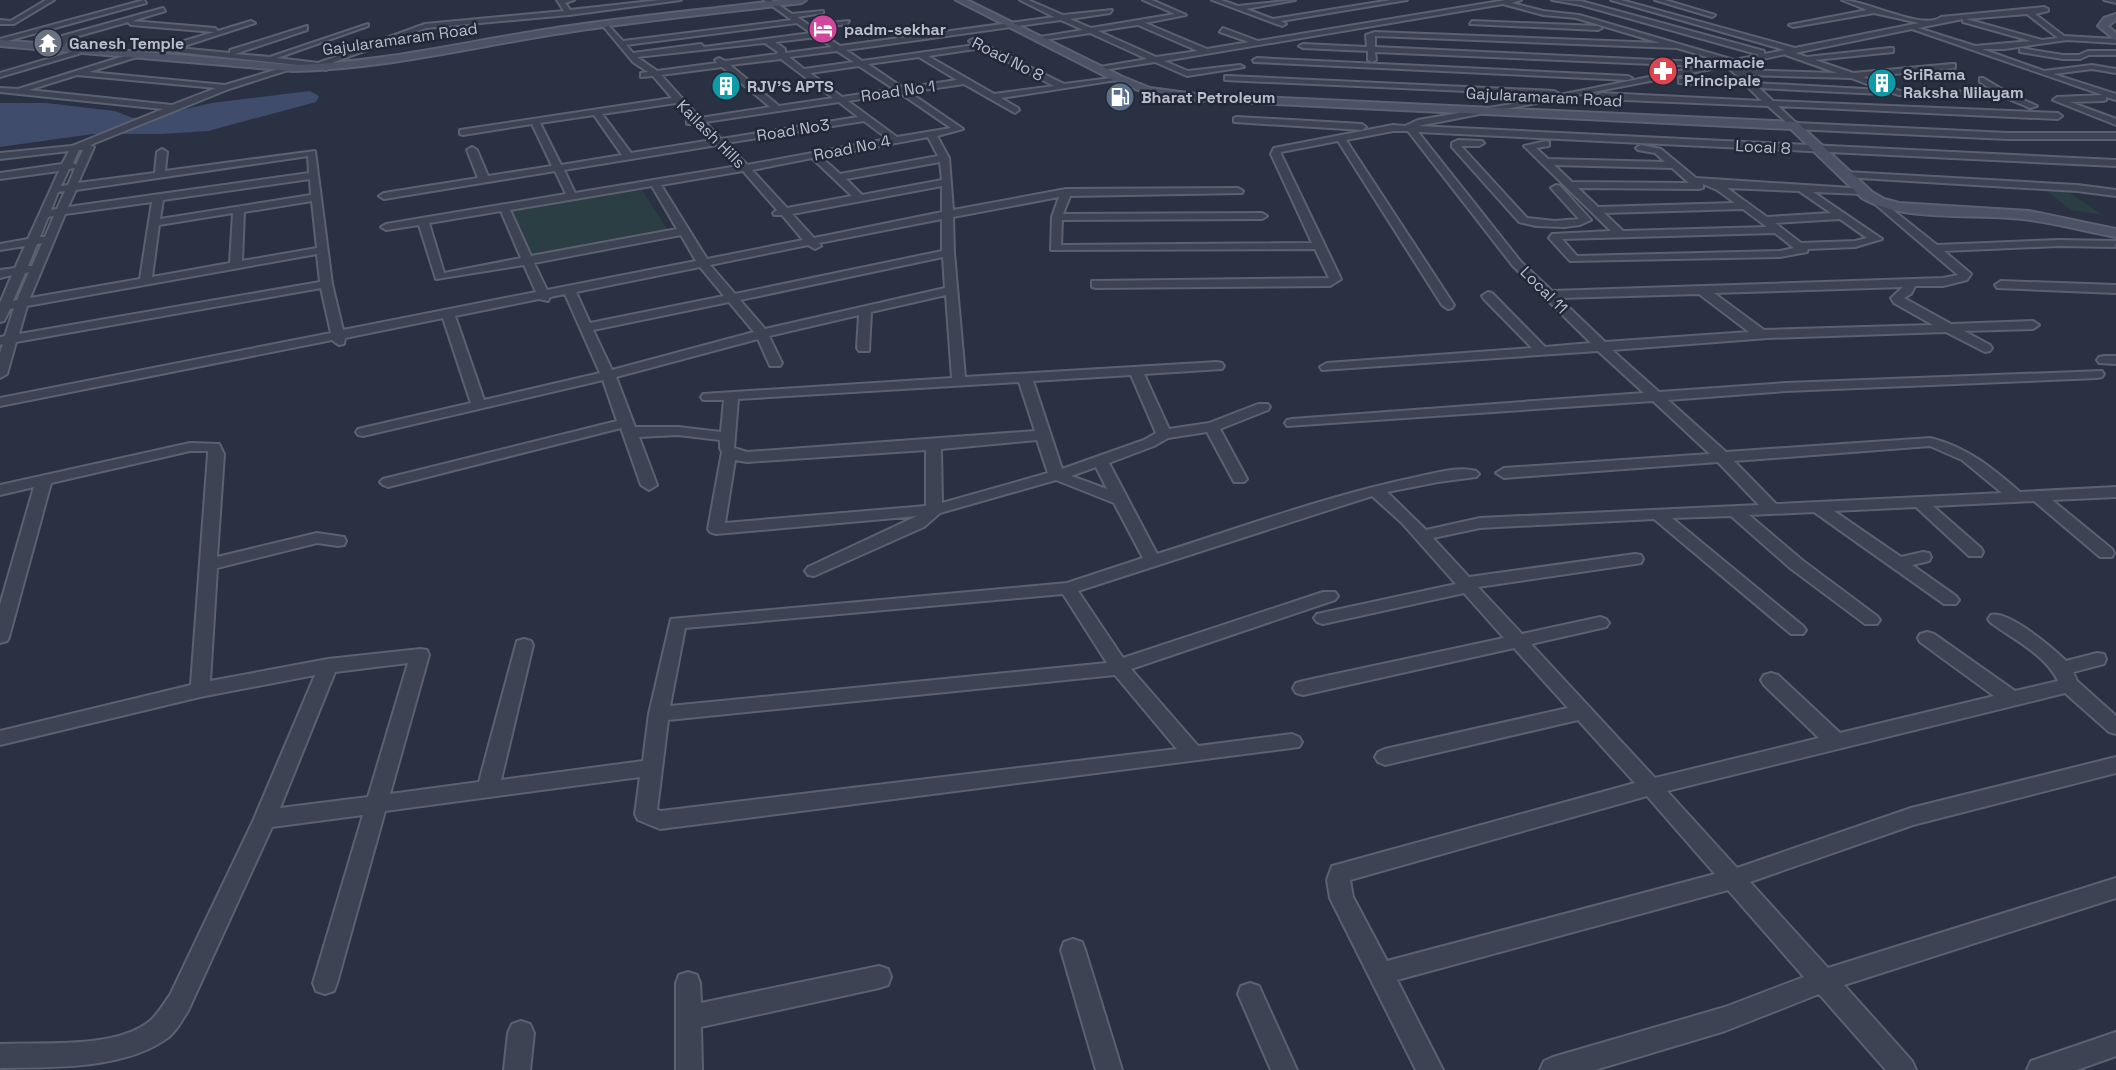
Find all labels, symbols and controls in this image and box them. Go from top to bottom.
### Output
hotel icon: padm-sekhar [807,13,839,45]
street label: Gajularamaram Road [321,18,479,60]
place label: padm-sekhar [844,19,946,40]
temple icon: Ganesh Temple [32,27,64,59]
street label: Road No 8 [968,32,1048,86]
place label: Ganesh Temple [69,33,184,54]
place label: Pharmacie Principale [1684,52,1765,91]
pharmacy icon: Pharmacie Principale [1647,55,1679,87]
place label: SriRama Raksha Nilayam [1903,64,2024,103]
building icon: SriRama Raksha Nilayam [1866,67,1898,99]
building icon: RJV'S APTS [710,70,742,102]
street label: Road No 1 [860,75,936,107]
place label: RJV'S APTS [747,76,834,97]
fuel station icon: Bharat Petroleum [1104,81,1136,113]
street label: Gajularamaram Road [1465,82,1623,112]
place label: Bharat Petroleum [1141,87,1276,108]
street label: Kailash Hills [672,95,750,173]
street label: Road No3 [755,114,831,146]
street label: Road No 4 [812,130,892,166]
street label: Local 8 [1735,135,1791,159]
street label: Local 11 [1516,262,1572,318]

